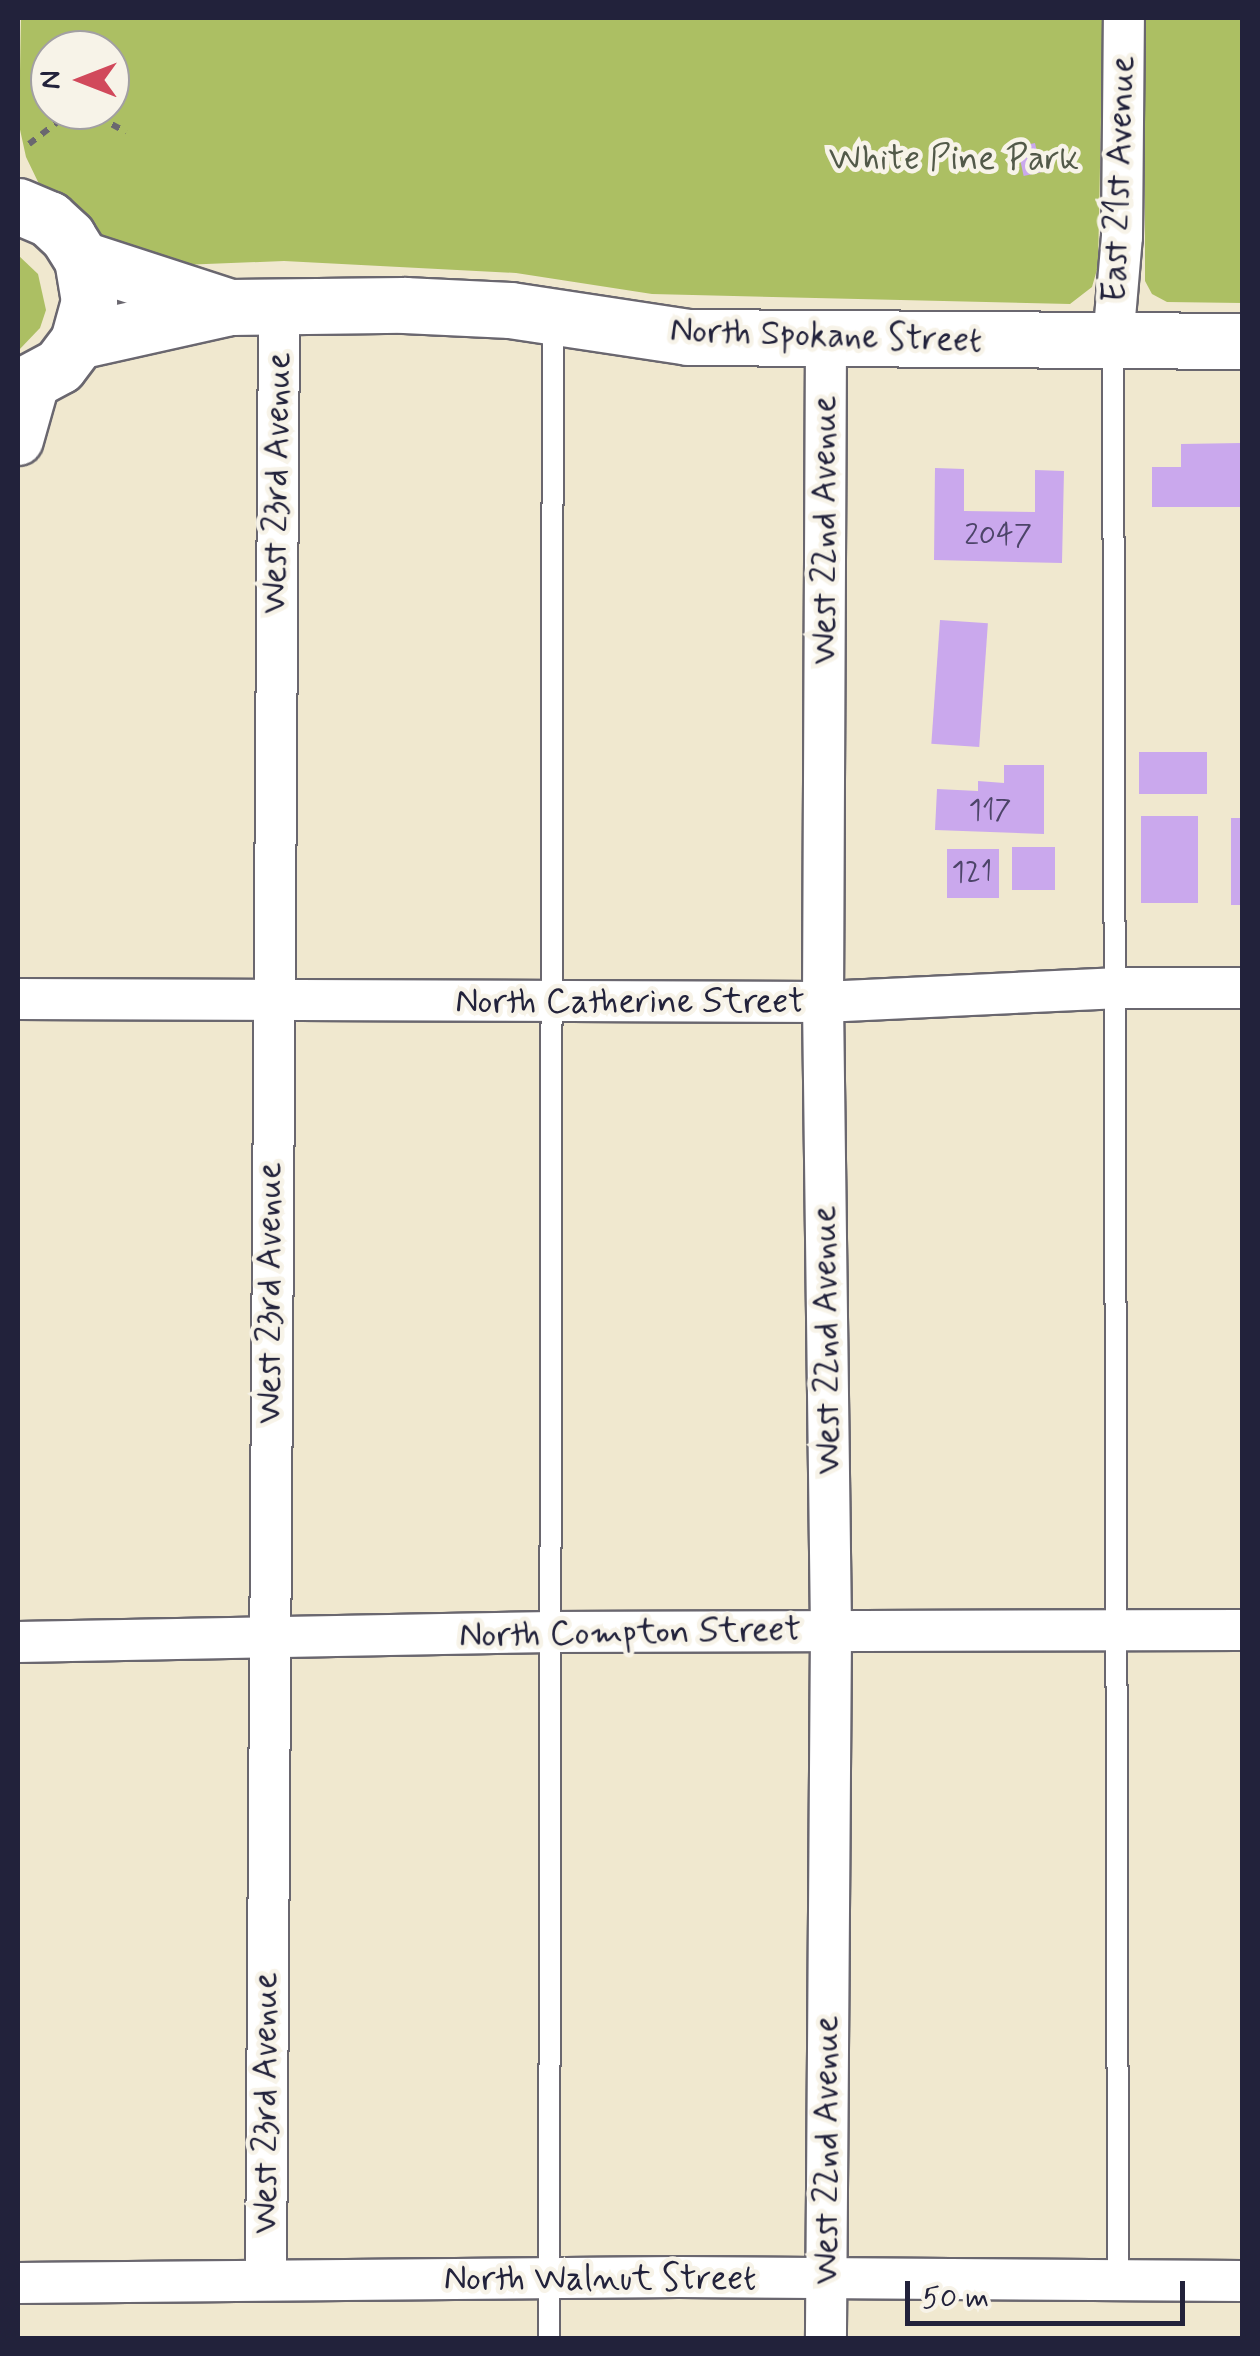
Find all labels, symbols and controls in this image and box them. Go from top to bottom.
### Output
north arrow [30,30,130,130]
street label: East 21st Avenue [1094,55,1144,303]
text: N [33,71,70,89]
park label: White Pine Park [833,138,1075,180]
street label: North Spokane Street [666,309,986,363]
street label: West 23rd Avenue [254,351,300,615]
street label: West 22nd Avenue [804,394,846,666]
house number: 2047 [964,518,1032,554]
house number: 117 [968,793,1012,829]
house number: 121 [952,855,992,891]
street label: North Catherine Street [456,981,804,1023]
street label: West 23rd Avenue [249,1161,291,1425]
street label: West 22nd Avenue [804,1204,850,1476]
street label: North Compton Street [460,1609,800,1657]
street label: West 23rd Avenue [245,1971,287,2235]
street label: West 22nd Avenue [806,2014,848,2286]
street label: North Walnut Street [441,2258,759,2300]
scale bar [910,2261,1190,2323]
text: 50 m [922,2279,989,2318]

